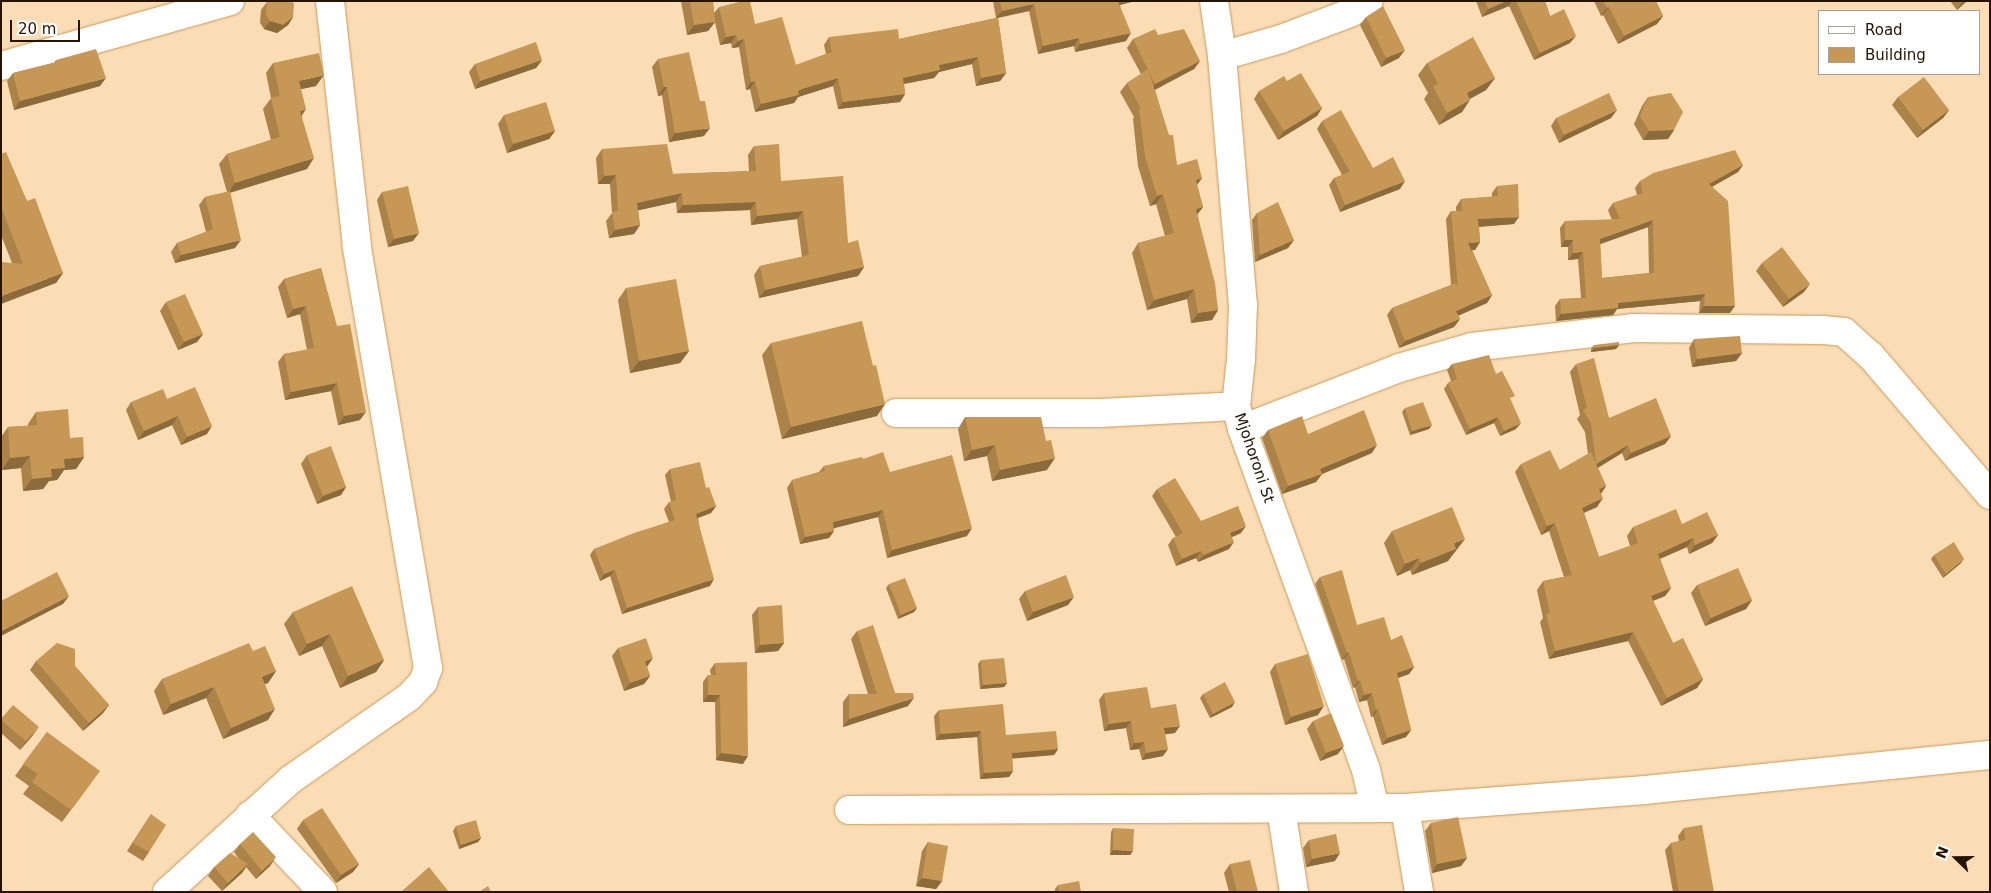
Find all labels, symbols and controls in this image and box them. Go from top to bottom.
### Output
scale bar [12,10,82,42]
legend [1818,10,1981,75]
text: 20 m [18,20,56,38]
text: Road [1865,21,1903,39]
text: Building [1865,46,1926,64]
street label: Mjohoroni St [1230,411,1278,505]
north arrow [1931,833,1981,883]
text: N [1932,844,1952,861]

